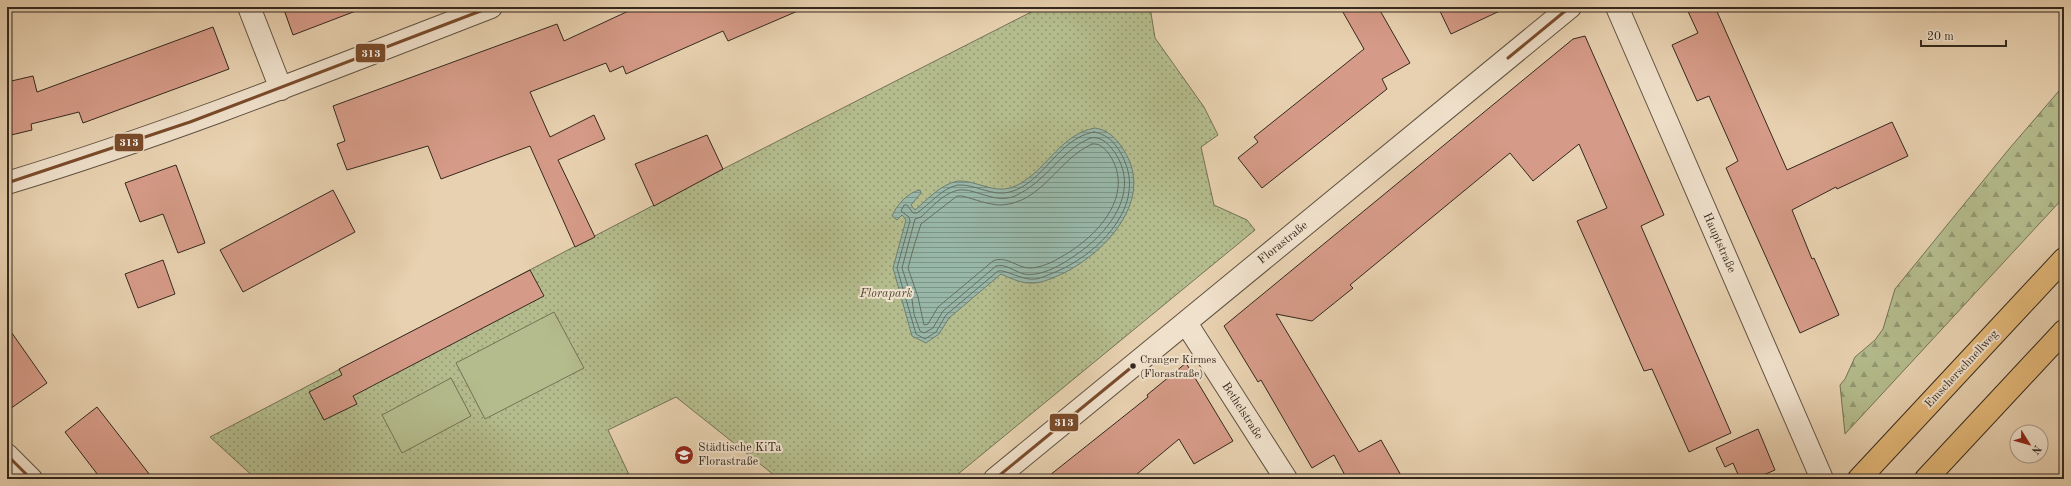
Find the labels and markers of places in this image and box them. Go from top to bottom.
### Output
place label: Cranger Kirmes (Florastraße) [1140,355,1216,380]
marker: Cranger Kirmes (Florastraße) [1128,361,1138,371]
place label: Städtische KiTa Florastraße [698,442,781,468]
school or university icon: Städtische KiTa Florastraße [673,444,695,466]

